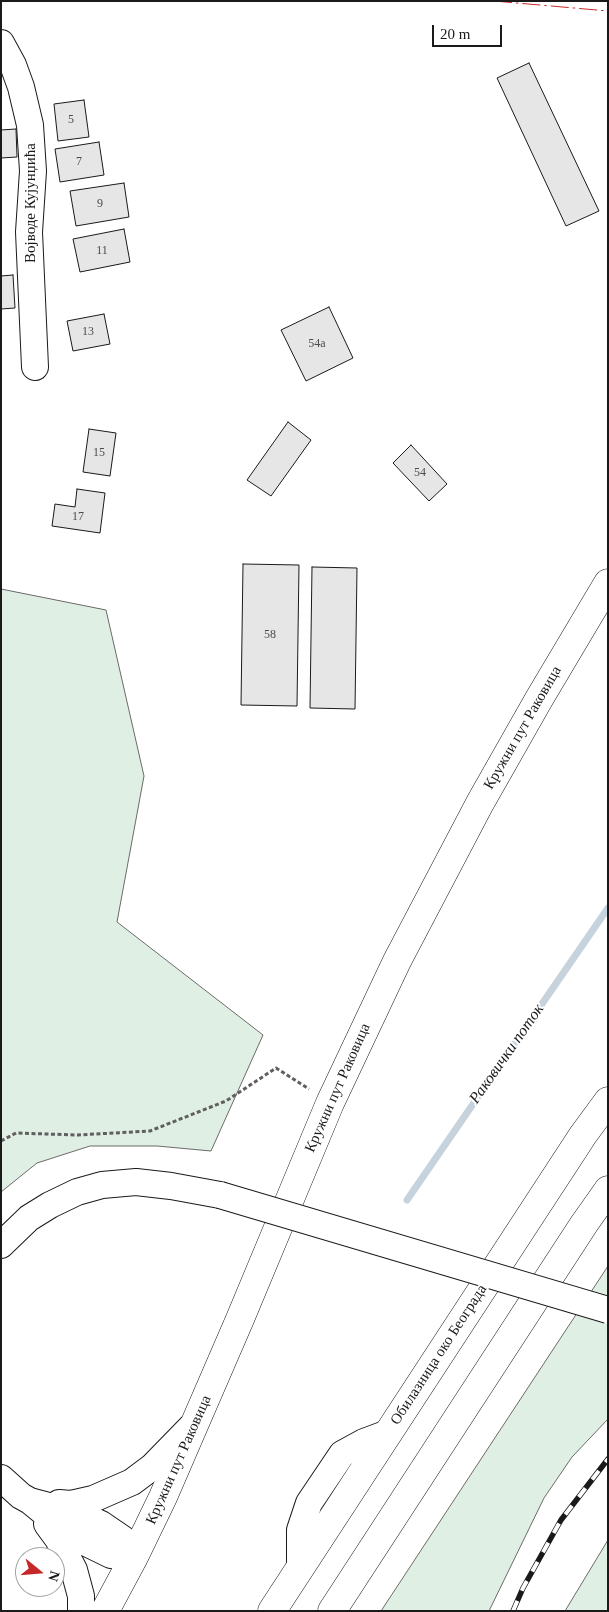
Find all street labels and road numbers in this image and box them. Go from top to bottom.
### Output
street label: Војводе Кујунџића [22,143,40,263]
street label: Кружни пут Раковица [480,663,566,793]
street label: Кружни пут Раковица [301,1021,375,1155]
street label: Обилазница око Београда [387,1281,491,1429]
street label: Кружни пут Раковица [142,1393,216,1527]

